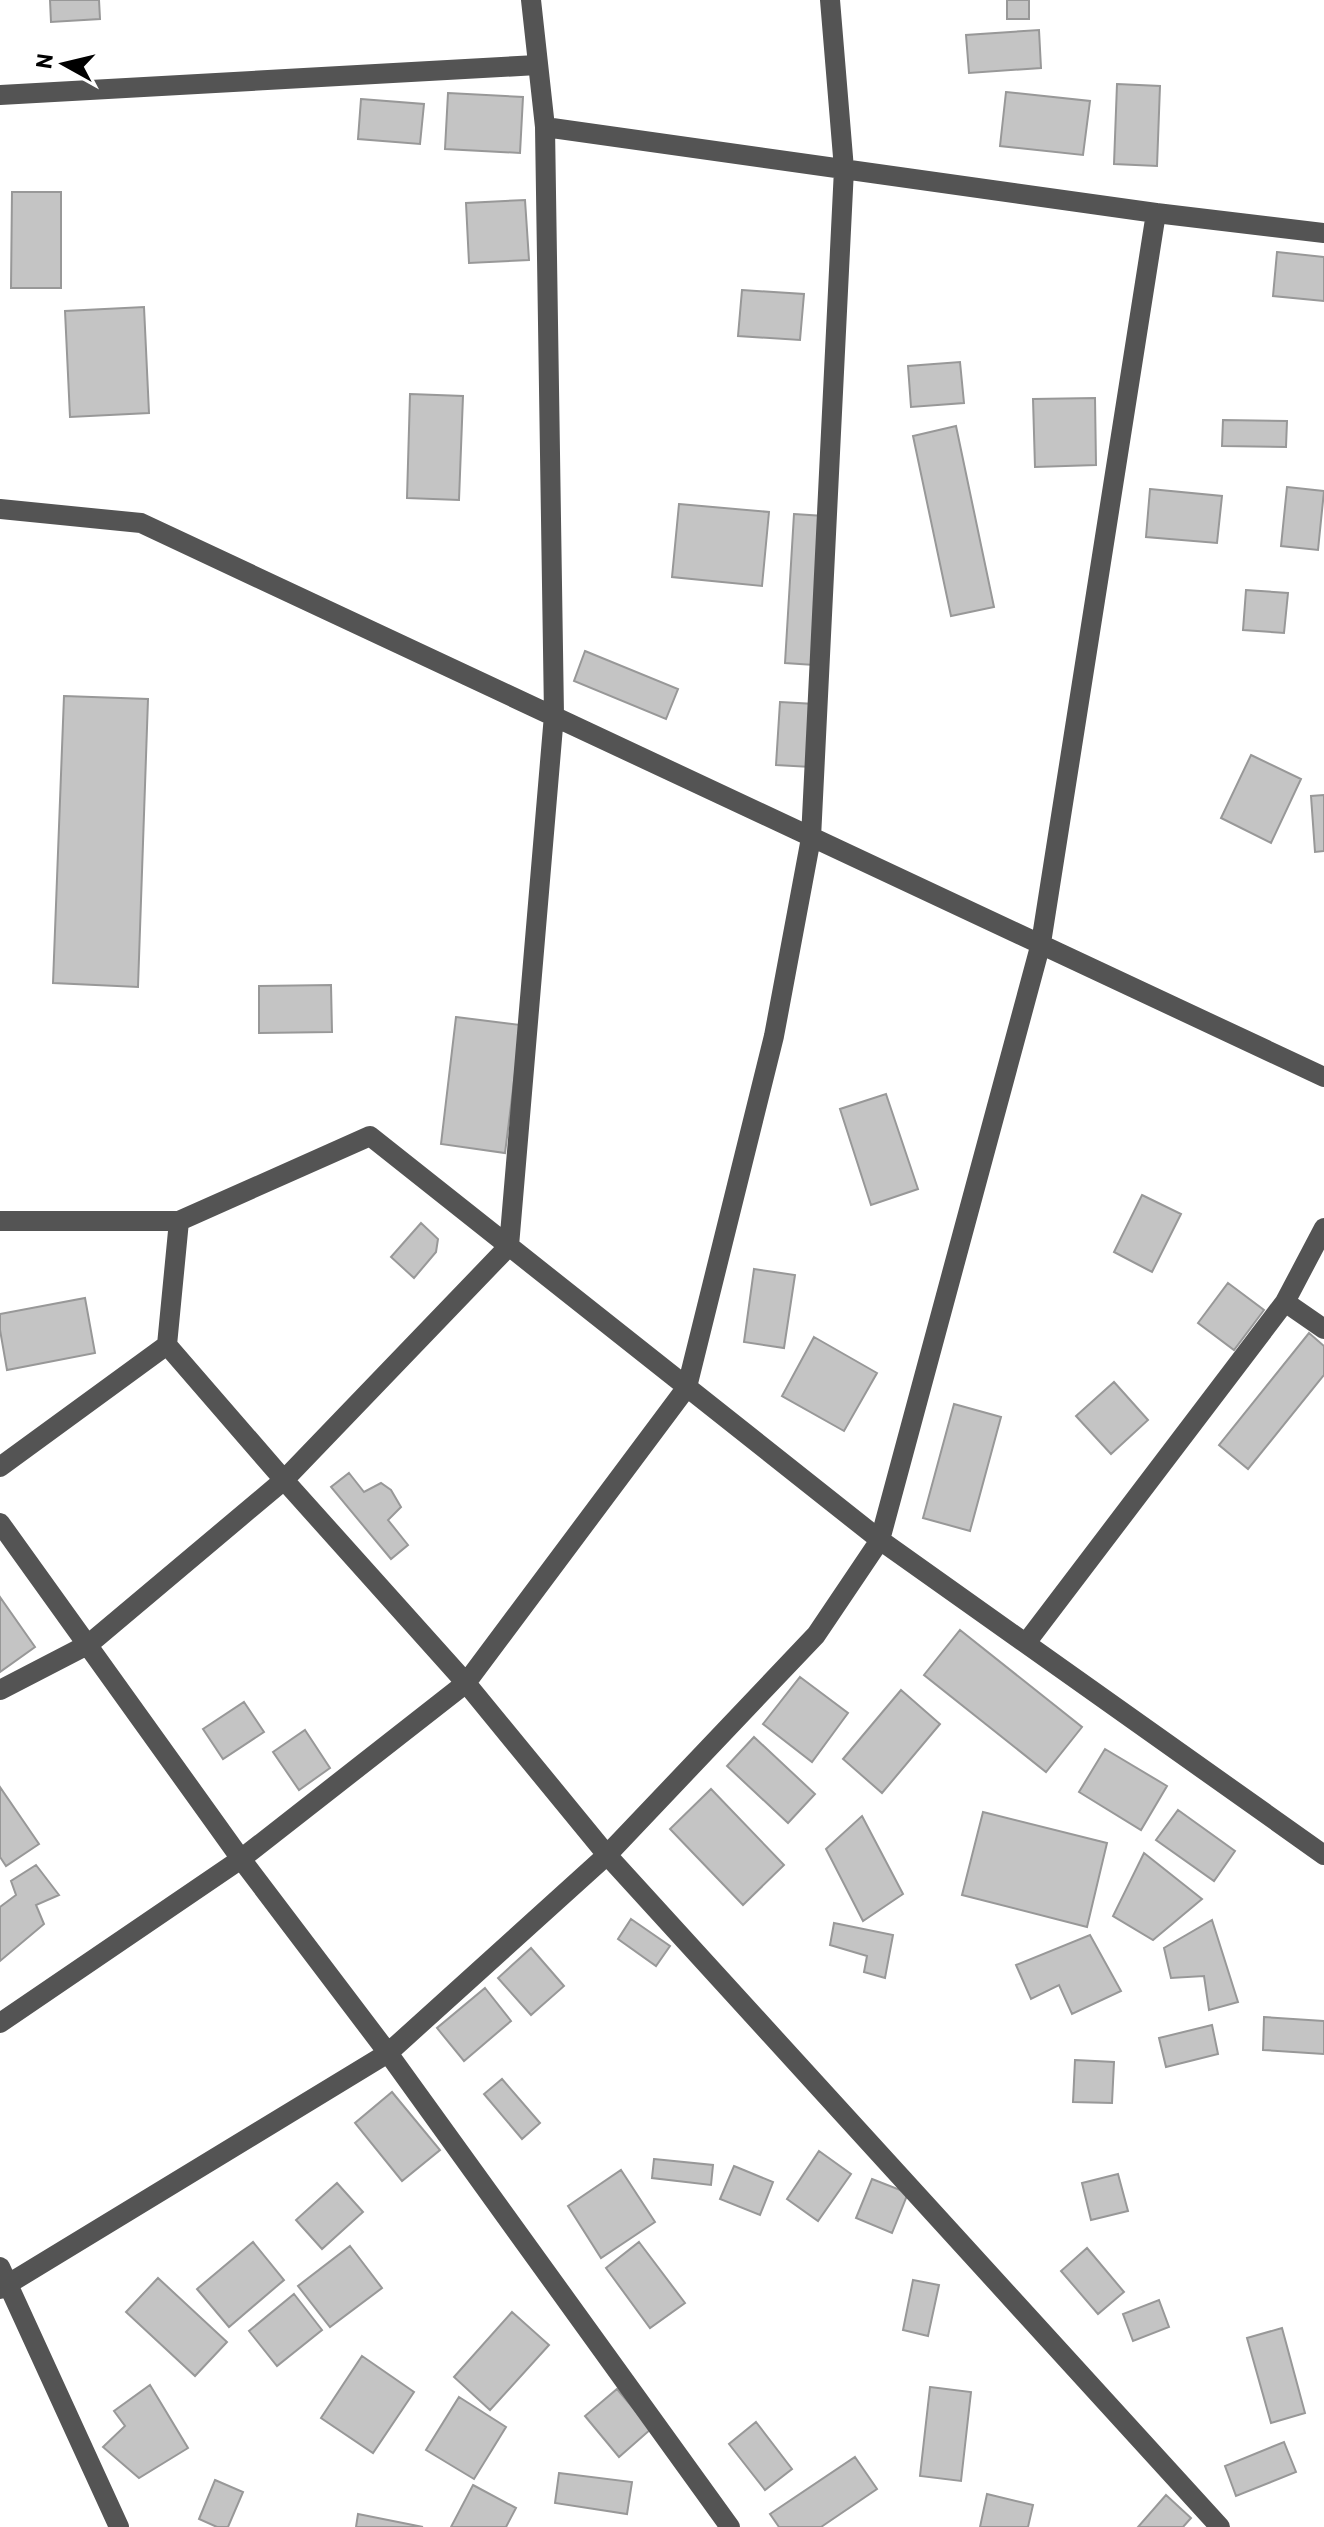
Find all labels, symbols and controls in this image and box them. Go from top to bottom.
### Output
north arrow [24,24,104,104]
text: N [29,52,57,70]

